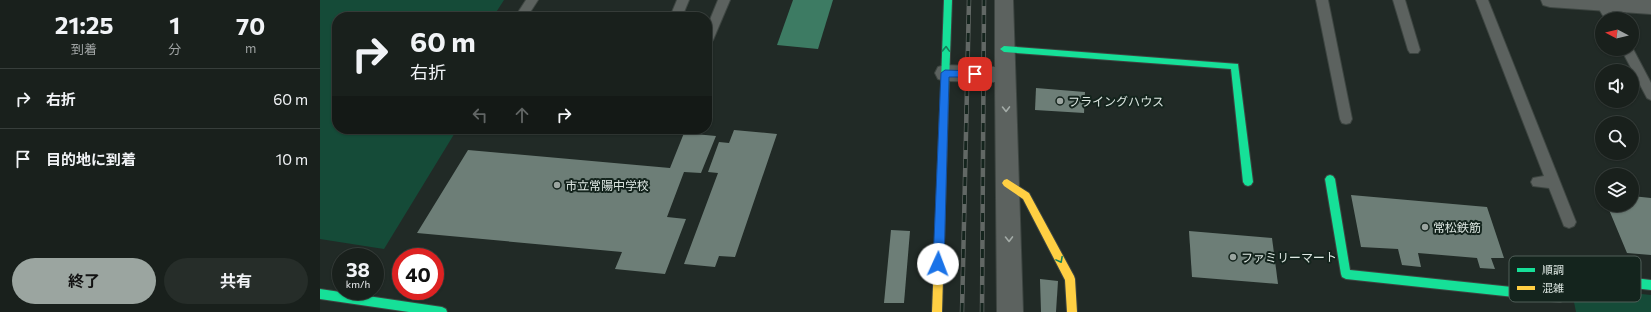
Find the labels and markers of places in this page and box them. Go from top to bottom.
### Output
pin [958,57,992,91]
place label: フライングハウス [1068,94,1164,108]
marker: フライングハウス [1055,96,1065,106]
place label: 市立常陽中学校 [565,178,649,192]
marker: 市立常陽中学校 [552,180,562,190]
place label: 常松鉄筋 [1433,220,1481,234]
marker: 常松鉄筋 [1420,222,1430,232]
place label: ファミリーマート [1241,250,1337,264]
marker: ファミリーマート [1228,252,1238,262]

